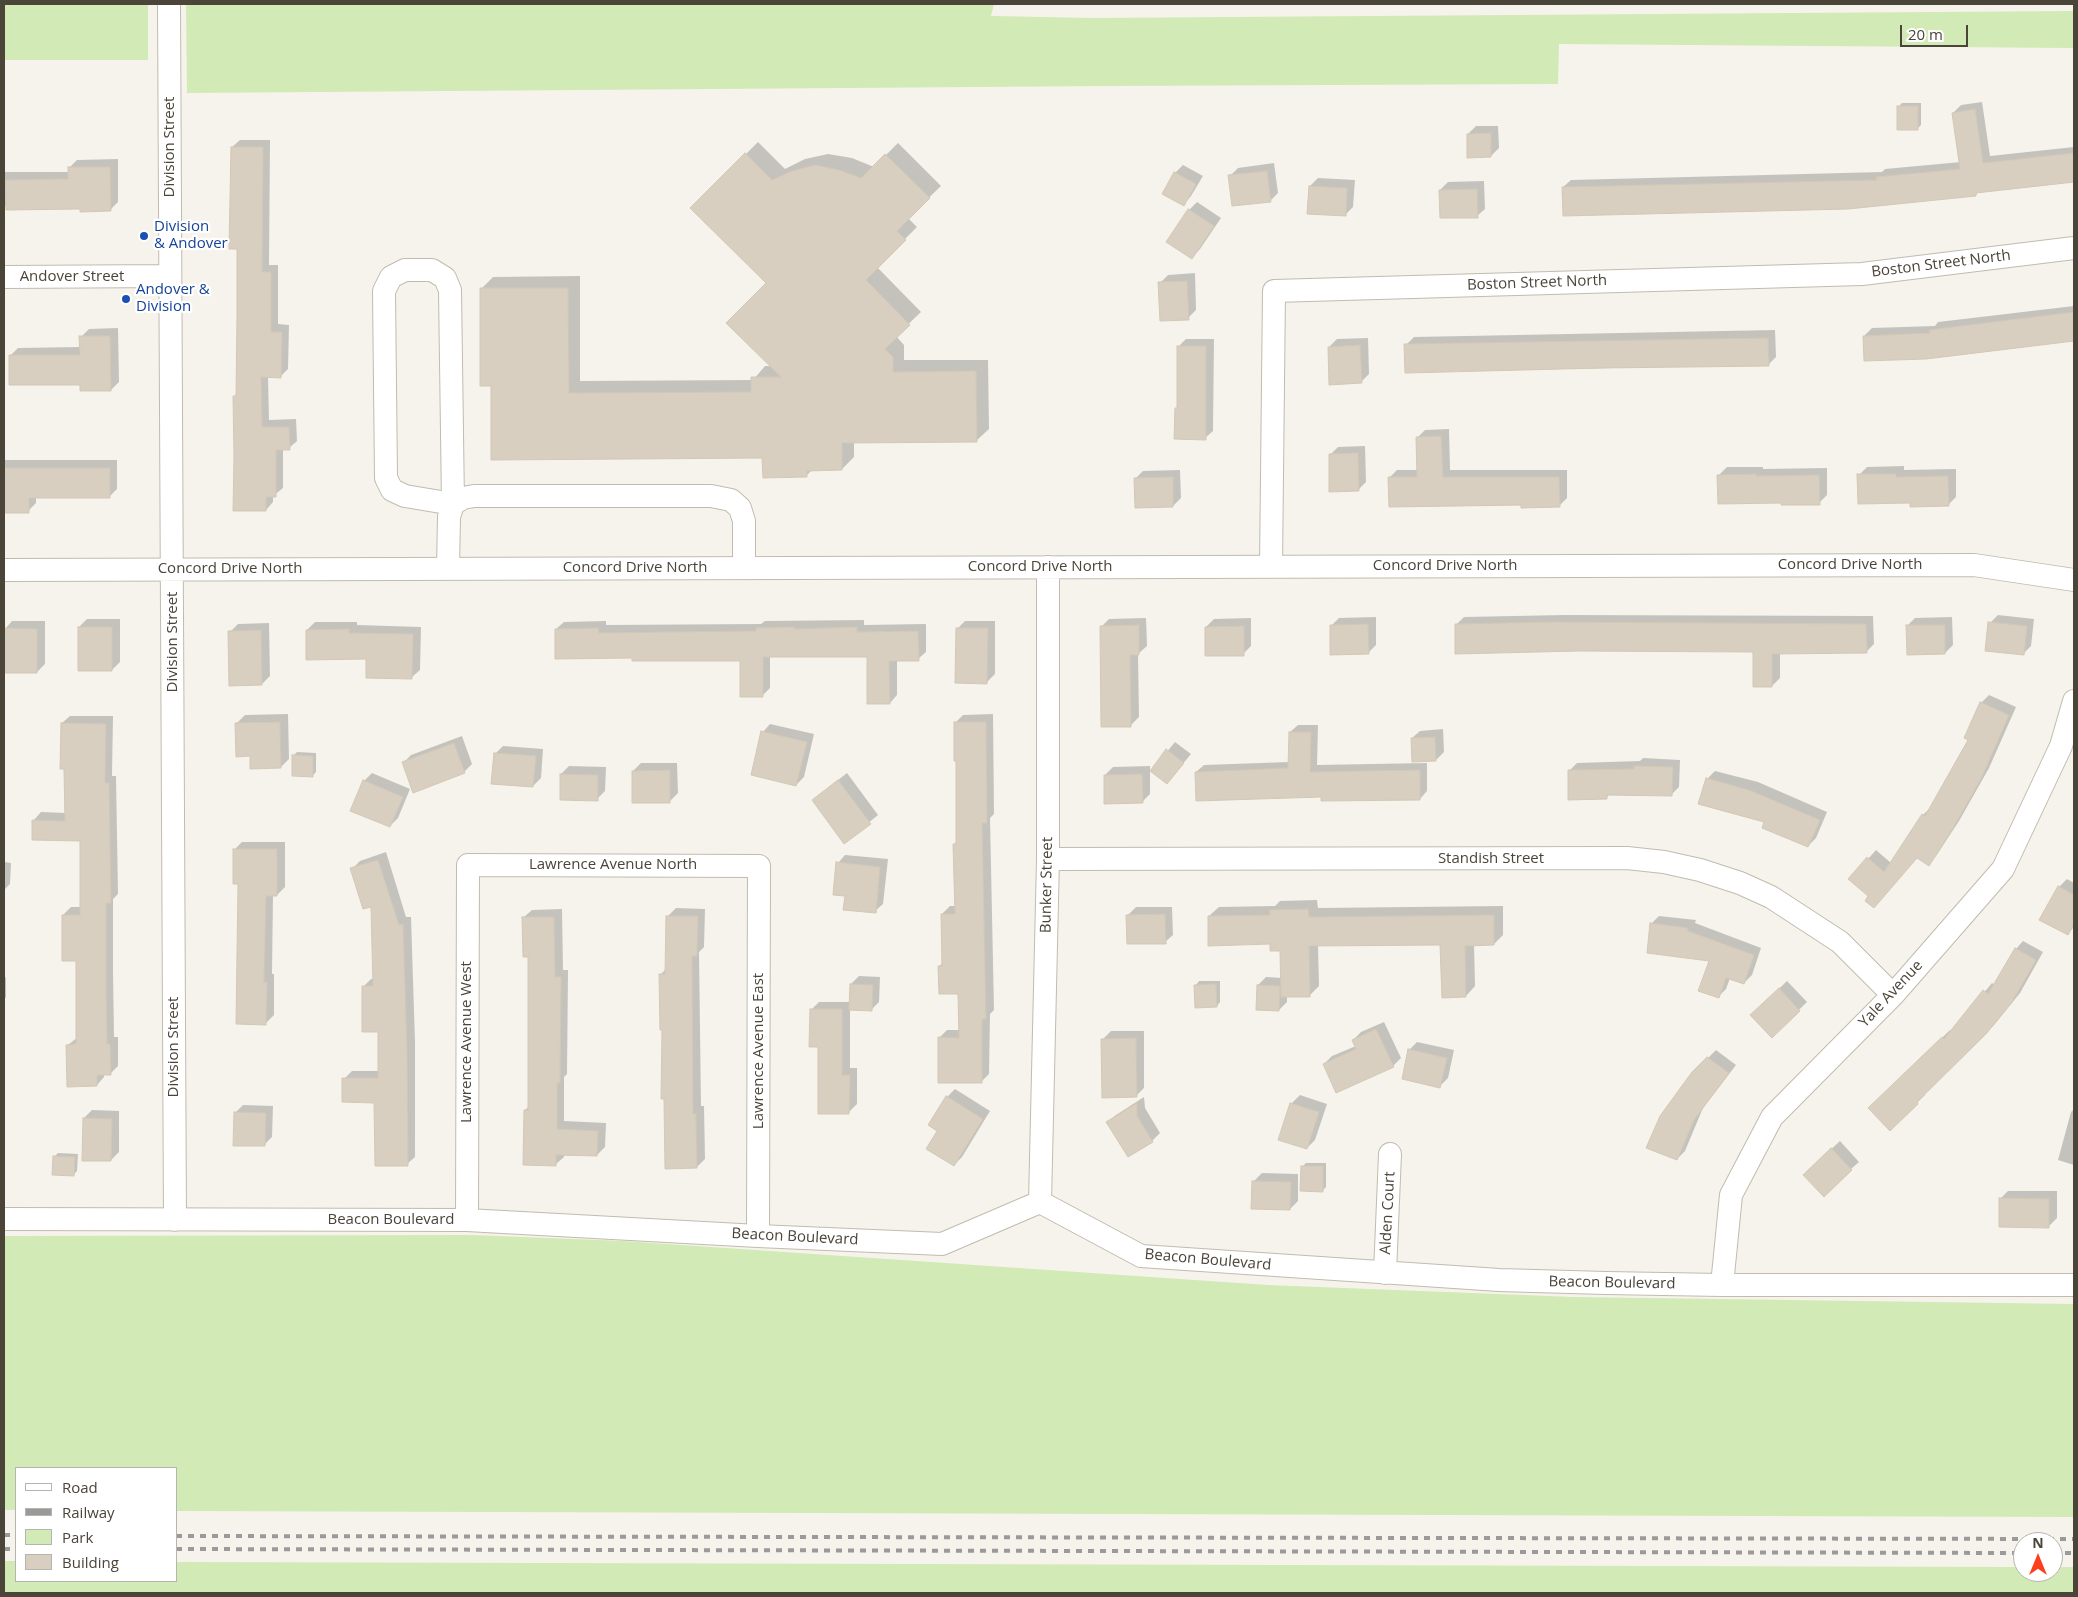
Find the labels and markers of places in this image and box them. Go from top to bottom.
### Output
place label: Division & Andover [154,218,228,253]
marker: Division & Andover [138,230,150,242]
place label: Andover & Division [136,281,210,316]
marker: Andover & Division [120,293,132,305]

